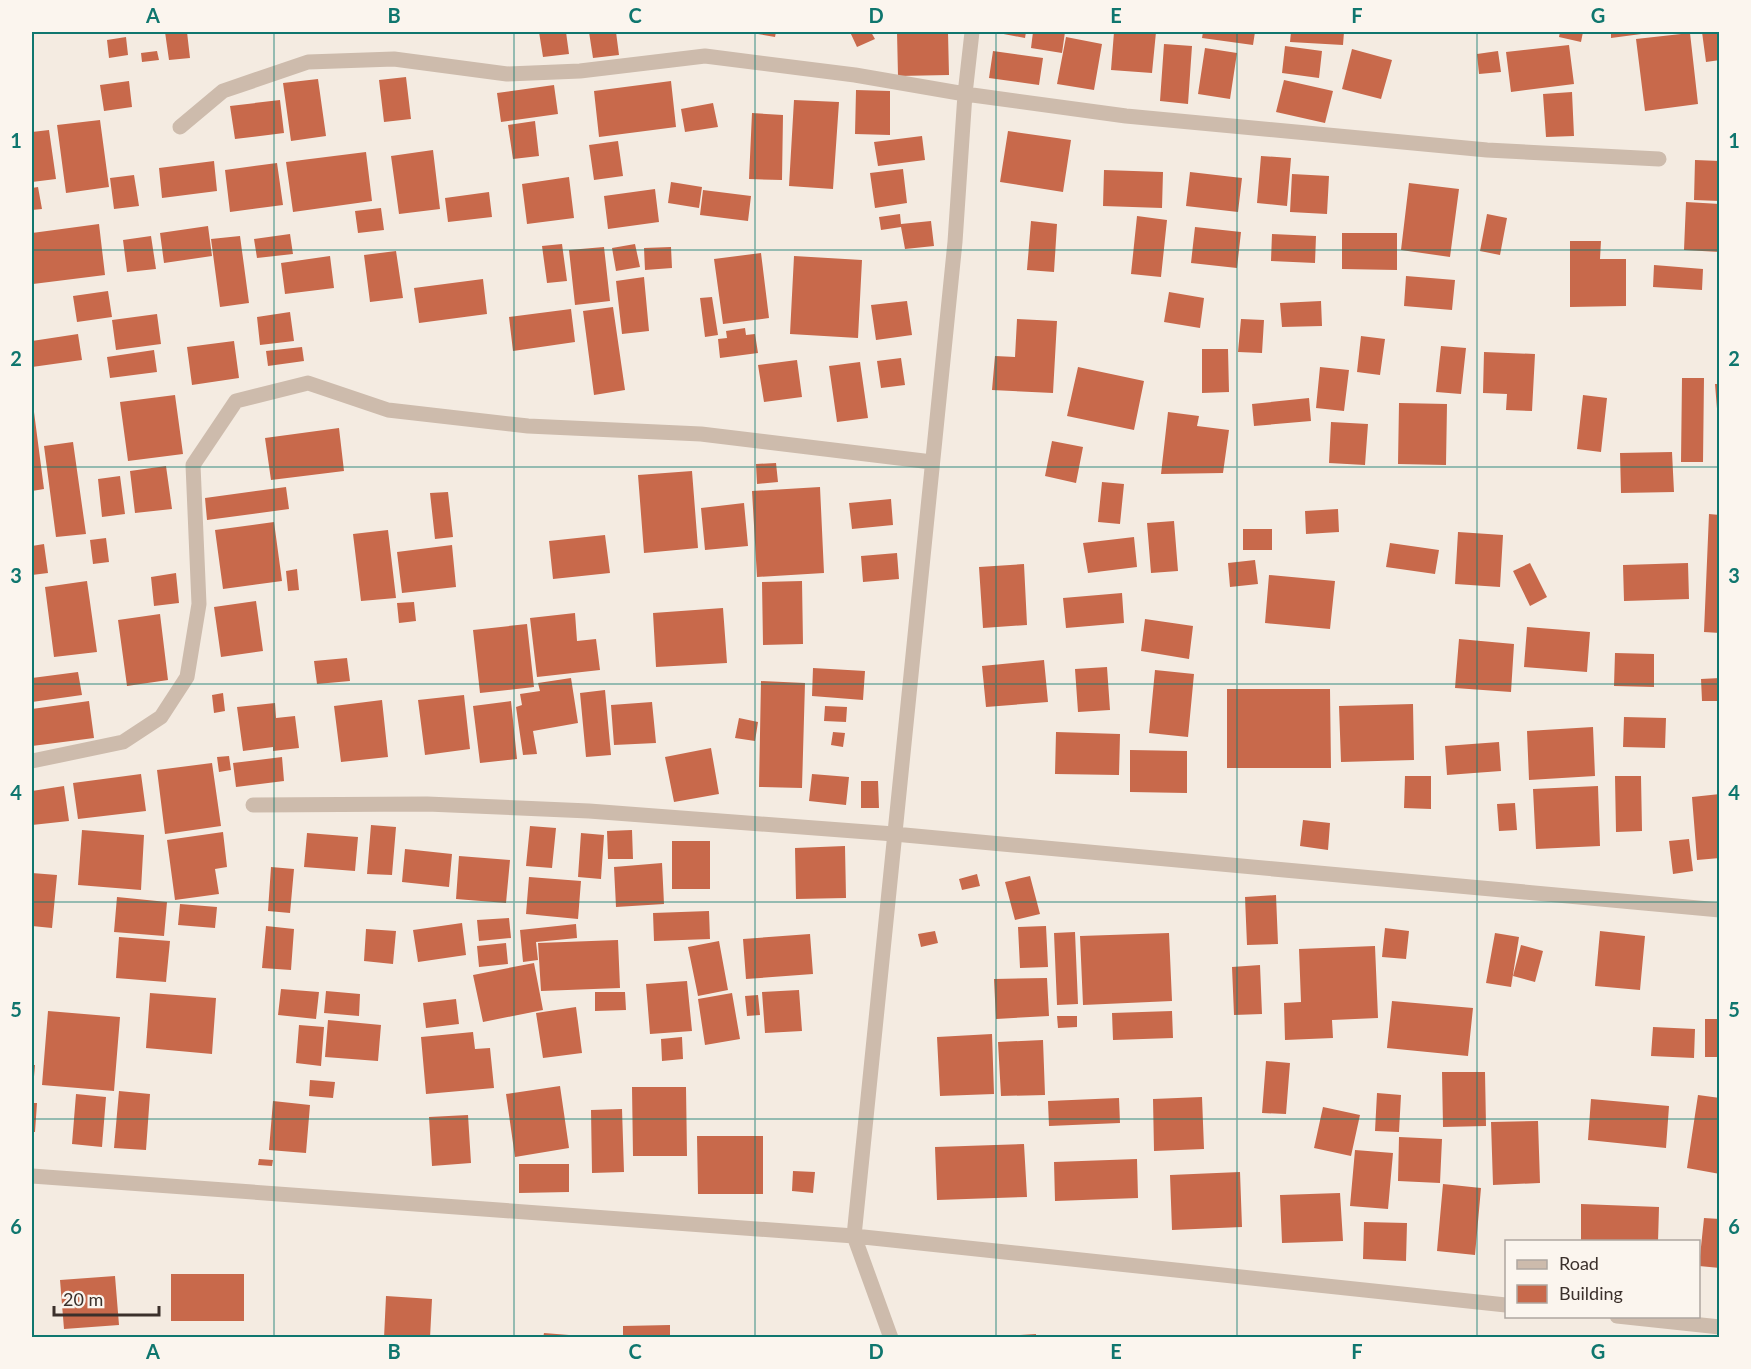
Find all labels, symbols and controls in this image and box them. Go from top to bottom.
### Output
text: A [145,3,160,27]
text: B [387,3,401,27]
text: C [628,3,642,27]
text: D [868,3,884,27]
text: E [1110,3,1122,27]
text: F [1351,3,1363,27]
text: G [1591,3,1605,27]
text: 1 [10,128,22,152]
text: 1 [1728,128,1740,152]
text: 2 [10,346,22,370]
text: 2 [1728,346,1740,370]
text: 3 [10,563,22,587]
text: 3 [1728,563,1740,587]
text: 4 [10,780,22,804]
text: 4 [1728,780,1740,804]
text: 5 [10,997,22,1021]
text: 5 [1728,997,1740,1021]
text: 6 [10,1214,22,1238]
text: 6 [1728,1214,1740,1238]
legend [1505,1240,1700,1318]
text: Road [1559,1252,1599,1274]
scale bar [54,1279,159,1317]
text: Building [1559,1282,1623,1304]
text: 20 m [63,1288,103,1310]
text: A [145,1339,160,1363]
text: B [387,1339,401,1363]
text: C [628,1339,642,1363]
text: D [868,1339,884,1363]
text: E [1110,1339,1122,1363]
text: F [1351,1339,1363,1363]
text: G [1591,1339,1605,1363]

